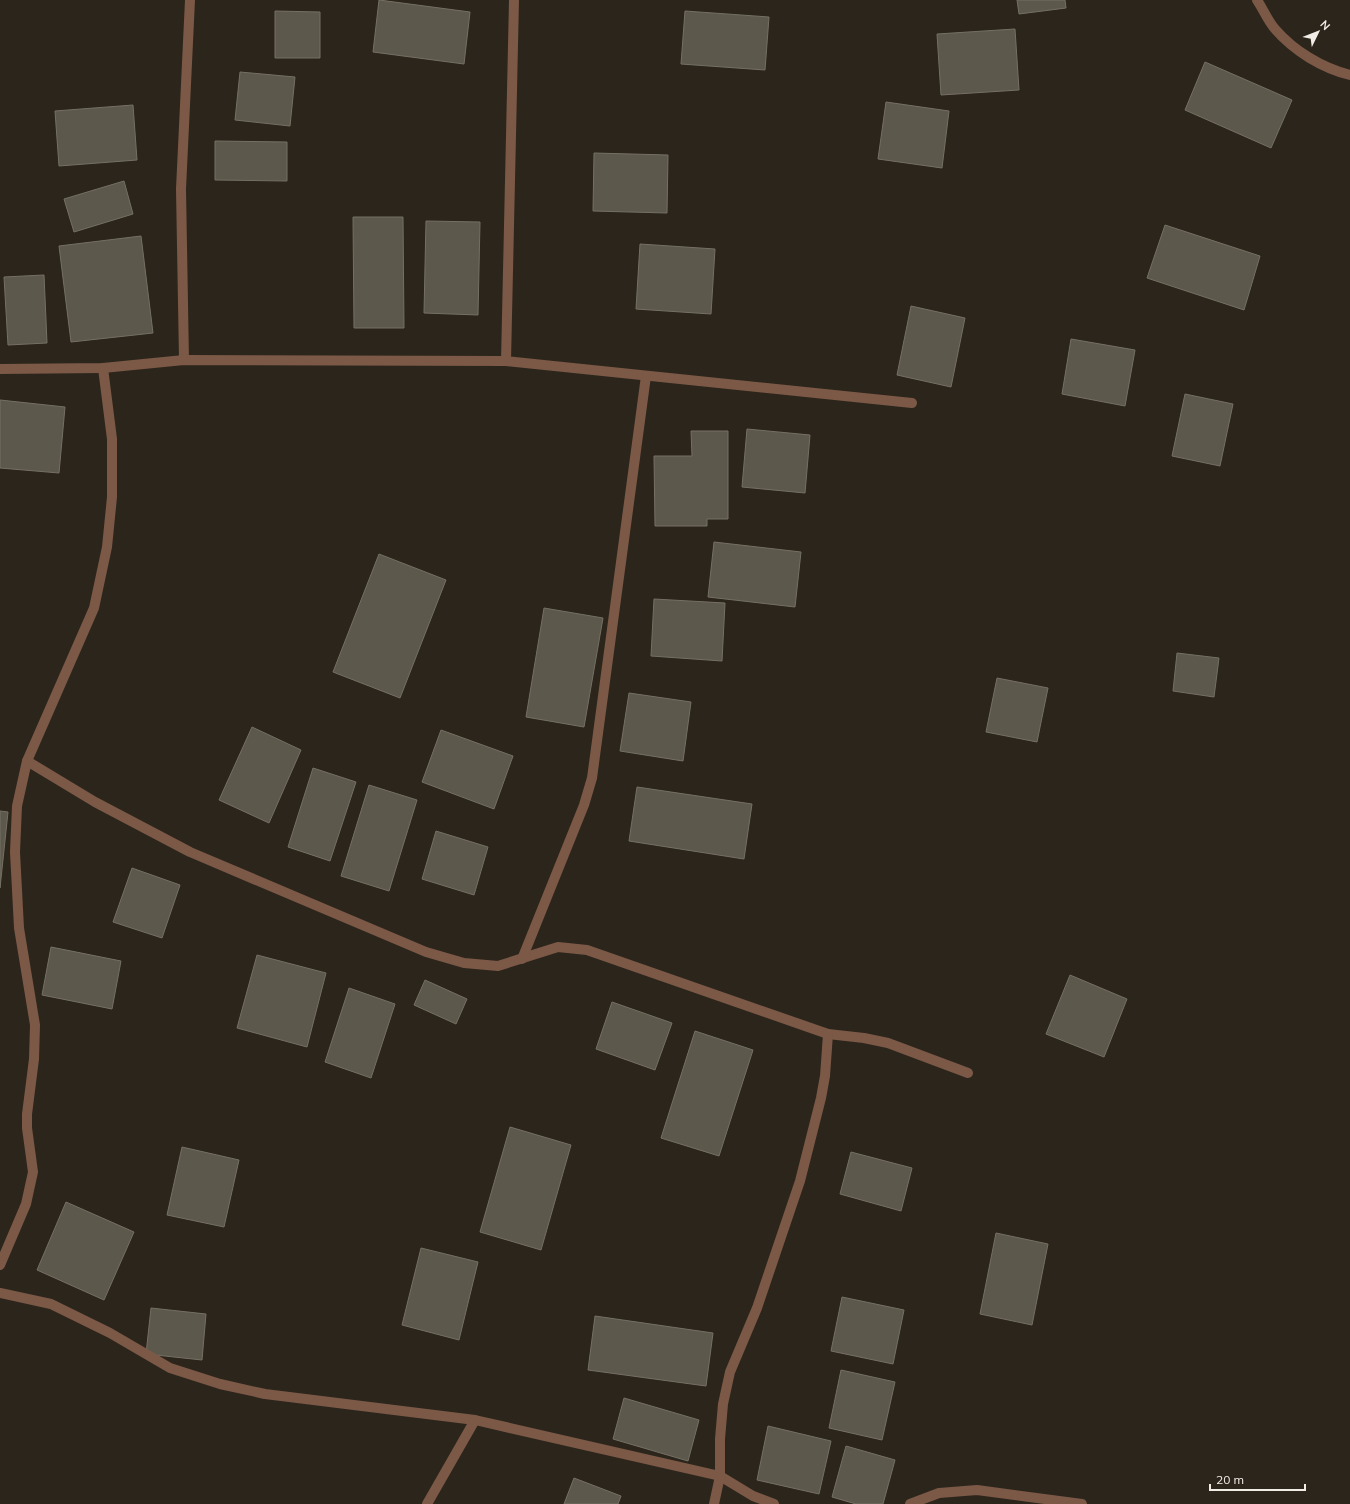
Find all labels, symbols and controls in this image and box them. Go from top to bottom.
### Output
north arrow [1298,12,1338,52]
text: N [1317,17,1333,33]
scale bar [1210,1466,1305,1492]
text: 20 m [1216,1472,1244,1487]

